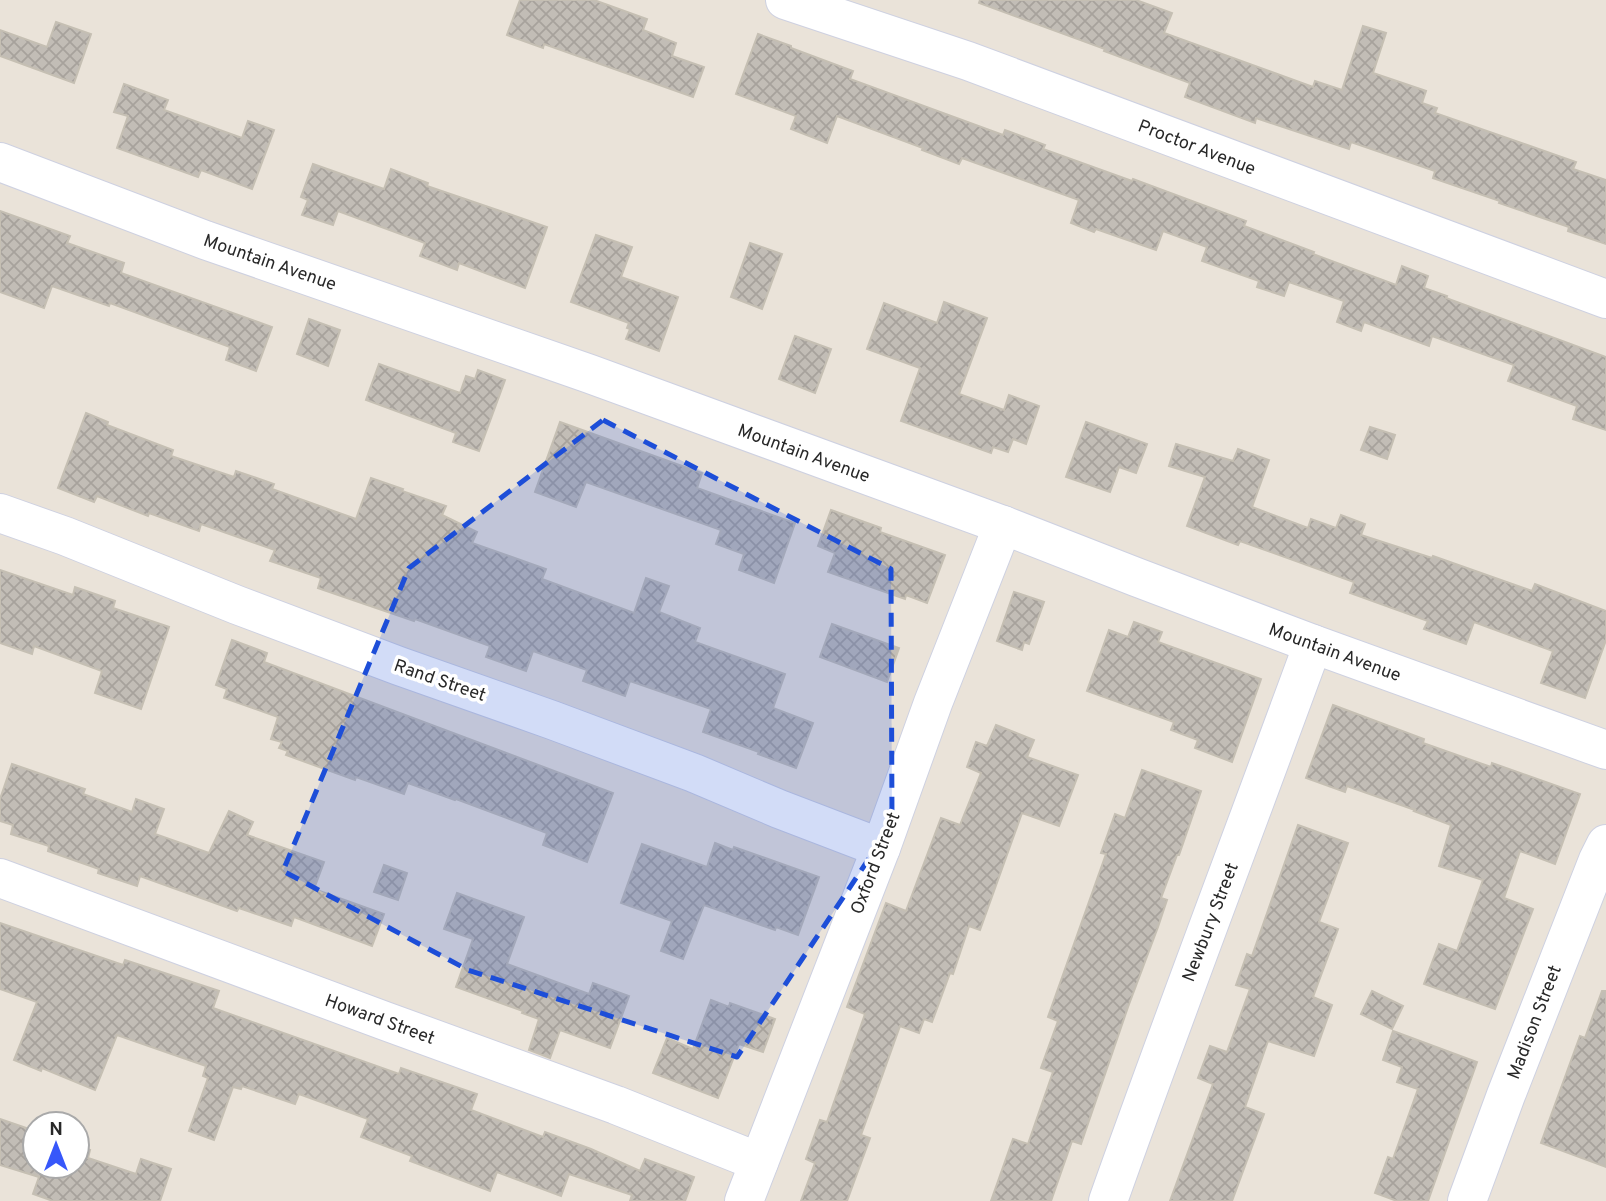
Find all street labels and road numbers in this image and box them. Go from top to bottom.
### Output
street label: Proctor Avenue [1134,115,1259,181]
street label: Mountain Avenue [200,230,339,297]
street label: Mountain Avenue [734,420,873,489]
street label: Mountain Avenue [1265,619,1404,688]
street label: Rand Street [390,655,489,708]
street label: Oxford Street [846,809,906,918]
street label: Newbury Street [1178,860,1245,985]
street label: Madison Street [1503,962,1568,1083]
street label: Howard Street [321,990,438,1051]

